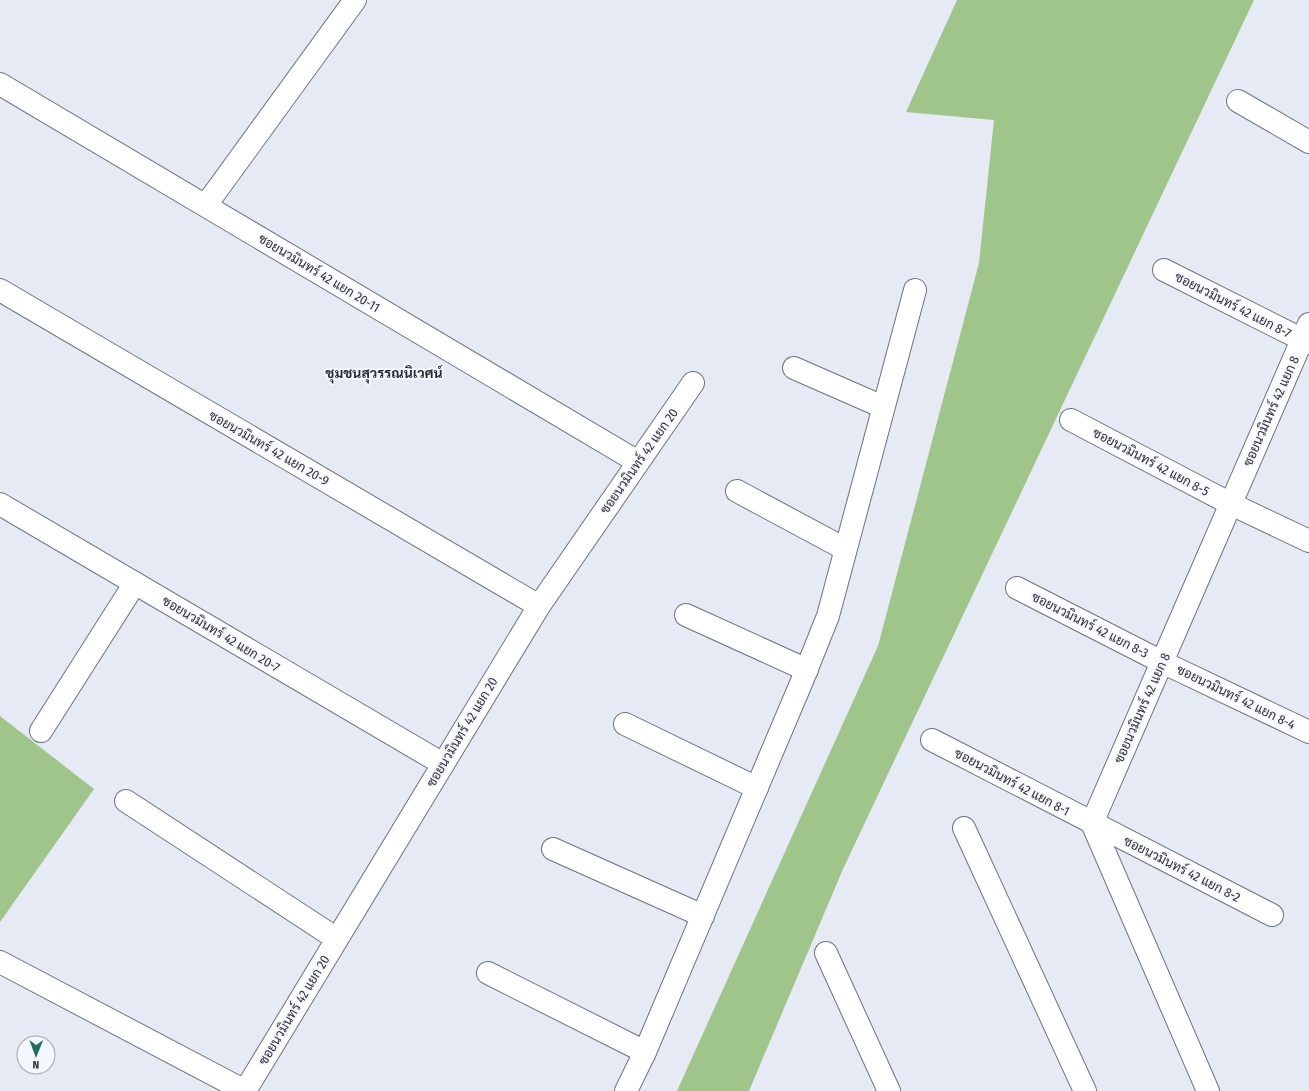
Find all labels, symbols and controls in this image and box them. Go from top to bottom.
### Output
street label: ซอยนวมินทร์ 42 แยก 20-11 [256,229,383,315]
street label: ซอยนวมินทร์ 42 แยก 8-7 [1172,267,1295,341]
street label: ซอยนวมินทร์ 42 แยก 8 [1238,353,1302,468]
district label: ชุมชนสุวรรณนิเวศน์ [325,364,444,384]
street label: ซอยนวมินทร์ 42 แยก 20 [595,404,681,517]
street label: ซอยนวมินทร์ 42 แยก 20-9 [206,406,333,489]
street label: ซอยนวมินทร์ 42 แยก 8-5 [1090,423,1213,499]
street label: ซอยนวมินทร์ 42 แยก 8-3 [1029,587,1152,661]
street label: ซอยนวมินทร์ 42 แยก 20-7 [160,591,283,675]
street label: ซอยนวมินทร์ 42 แยก 8 [1109,650,1173,765]
street label: ซอยนวมินทร์ 42 แยก 8-4 [1174,660,1299,732]
street label: ซอยนวมินทร์ 42 แยก 20 [422,673,501,789]
street label: ซอยนวมินทร์ 42 แยก 8-1 [952,744,1073,819]
street label: ซอยนวมินทร์ 42 แยก 8-2 [1121,831,1244,905]
street label: ซอยนวมินทร์ 42 แยก 20 [254,951,333,1067]
north arrow [16,1035,56,1075]
text: N [32,1058,39,1071]

